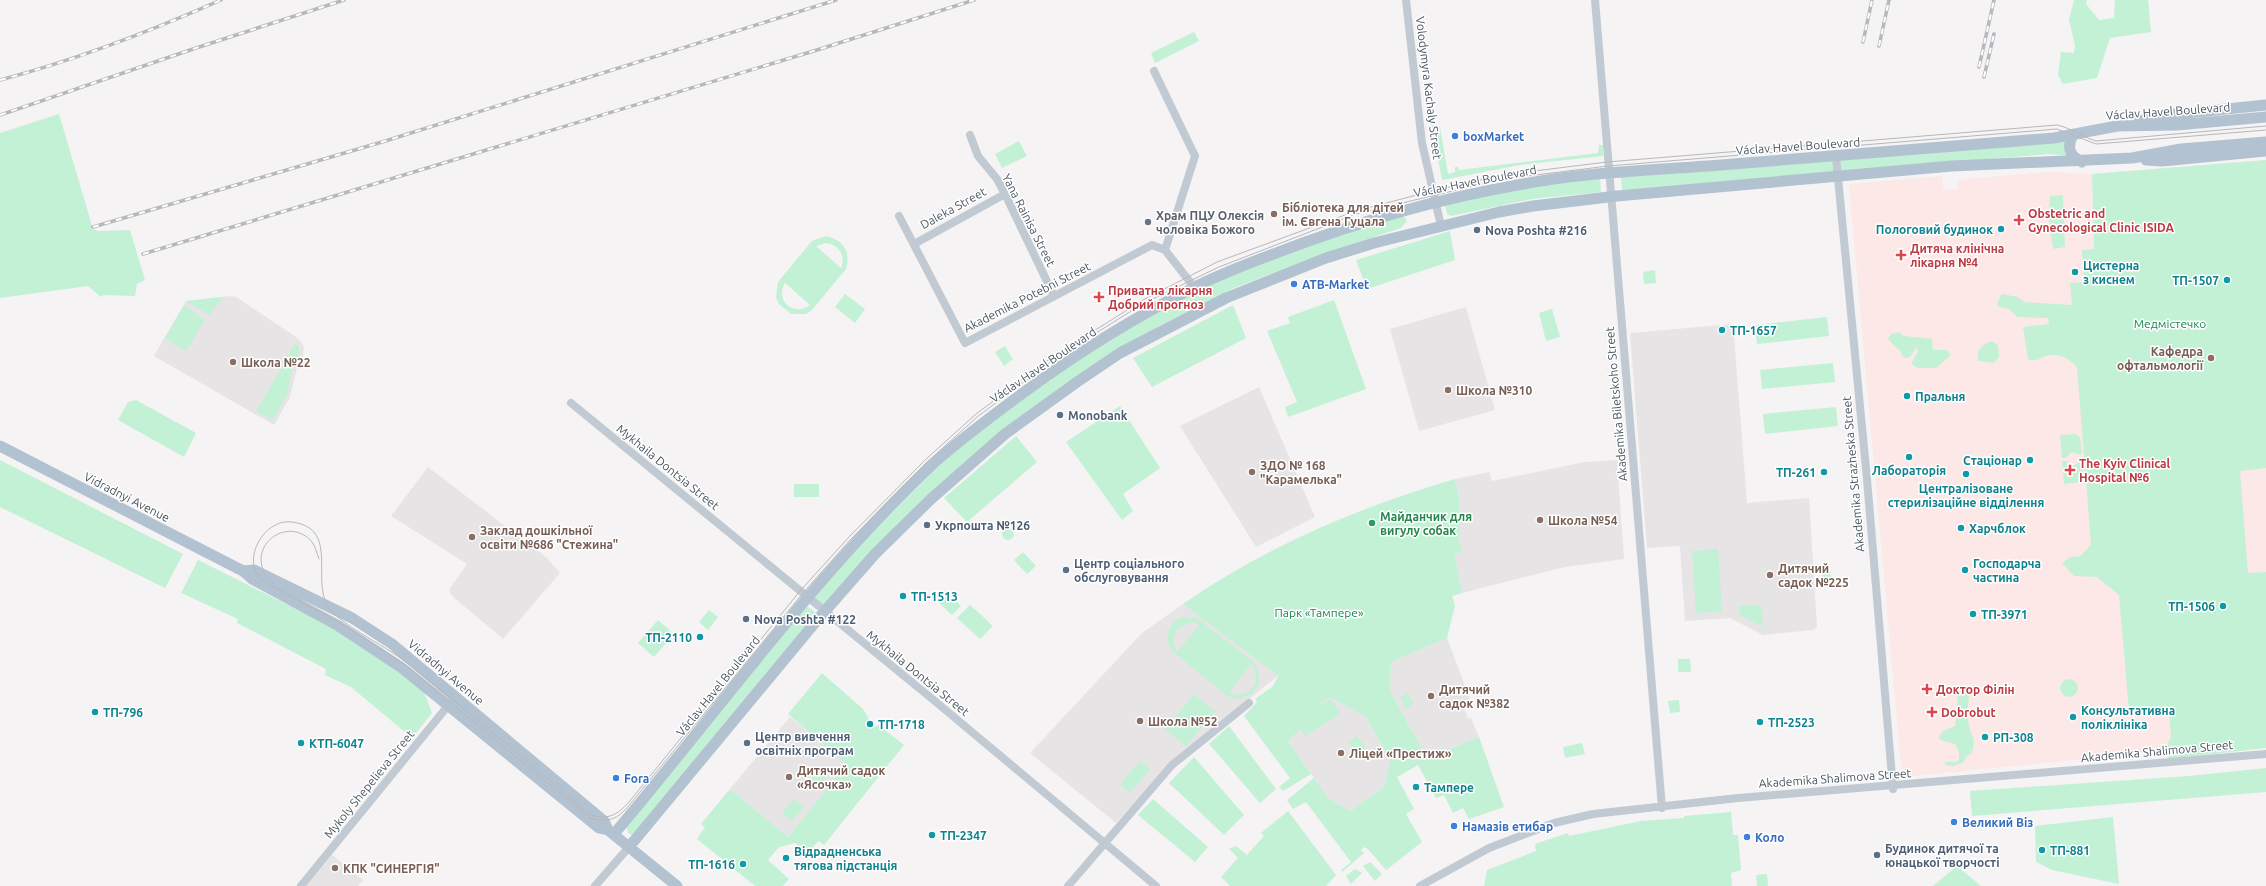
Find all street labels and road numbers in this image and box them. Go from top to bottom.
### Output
street label: Volodymyra Kachaly Street [1414,16,1444,161]
street label: Václav Havel Boulevard [2105,100,2231,122]
street label: Václav Havel Boulevard [1735,135,1861,157]
street label: Václav Havel Boulevard [1413,163,1537,199]
street label: Yana Rainisa Street [1000,171,1058,269]
street label: Daleka Street [918,185,988,231]
street label: Akademika Potebni Street [962,259,1093,335]
street label: Václav Havel Boulevard [988,325,1098,405]
street label: Akademika Biletskoho Street [1603,326,1629,482]
street label: Akademika Strazheska Street [1840,395,1866,552]
street label: Mykhaila Dontsia Street [614,422,722,512]
street label: Vidradnyi Avenue [82,470,172,524]
street label: Mykhaila Dontsia Street [864,628,972,718]
street label: Václav Havel Boulevard [674,633,762,739]
street label: Vidradnyi Avenue [406,637,486,707]
street label: Mykoly Shepelieva Street [321,727,417,841]
street label: Akademika Shalimova Street [2080,738,2234,764]
street label: Akademika Shalimova Street [1758,766,1912,790]

